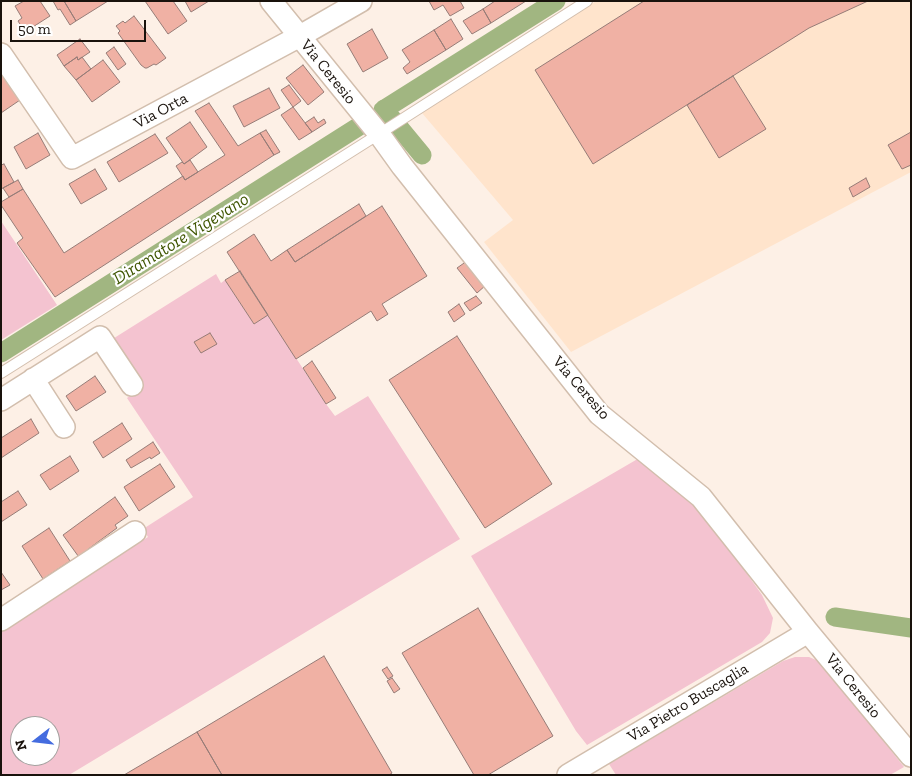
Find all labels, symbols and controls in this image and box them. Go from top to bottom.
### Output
scale bar [12,10,149,42]
text: 50 m [18,20,51,38]
street label: Via Ceresio [296,36,360,108]
street label: Via Orta [131,89,191,133]
water label: Diramatore Vigevano [109,188,253,290]
street label: Via Ceresio [548,352,614,424]
street label: Via Ceresio [821,650,885,722]
street label: Via Pietro Buscaglia [624,659,752,747]
north arrow [10,716,60,766]
text: N [11,738,31,752]

